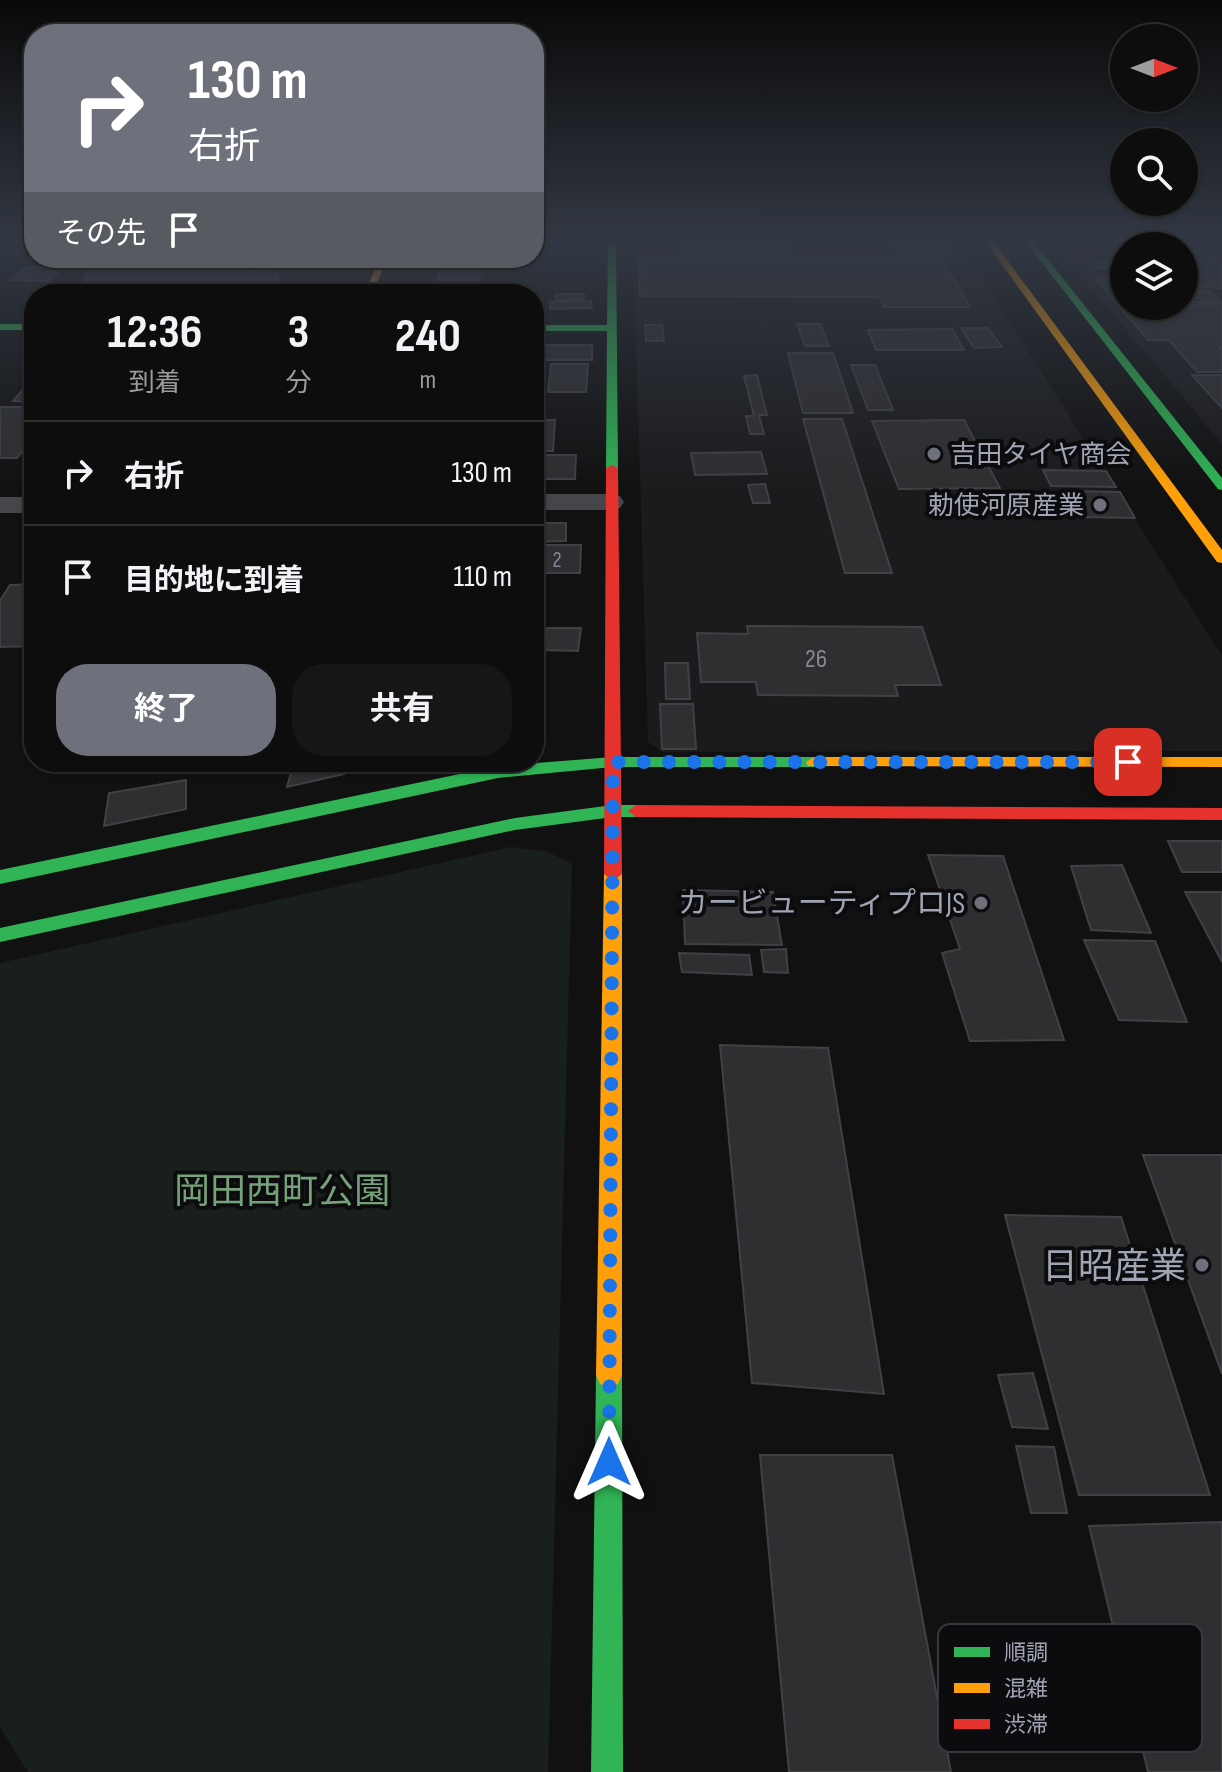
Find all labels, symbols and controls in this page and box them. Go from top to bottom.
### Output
north arrow [1110,24,1198,112]
map controls [1110,24,1198,320]
text: 130 m [188,48,308,115]
icon: right [56,56,160,160]
text: 右折 [188,126,260,169]
button: search [1110,128,1198,216]
icon: arrive [162,208,206,252]
text: その先 [56,216,146,252]
button: layers [1110,232,1198,320]
text: 12:36 [107,304,202,361]
text: 3 [288,304,309,361]
text: 240 [395,308,461,365]
text: m [419,365,436,396]
text: 到着 [129,368,181,399]
text: 分 [286,368,312,399]
place label: 吉田タイヤ商会 [950,440,1131,471]
marker: 吉田タイヤ商会 [925,445,943,463]
icon: right [56,451,100,495]
text: 130 m [452,455,512,491]
text: 右折 [124,459,184,495]
place label: 勅使河原産業 [928,491,1084,522]
marker: 勅使河原産業 [1091,496,1109,514]
house number: 2 [552,547,562,574]
icon: arrive [56,555,100,599]
text: 110 m [454,559,512,595]
text: 目的地に到着 [124,563,304,599]
house number: 26 [805,644,827,675]
button: 終了 [56,664,276,756]
button: 共有 [292,664,512,756]
pin [1094,728,1162,796]
icon: arrive [1106,740,1150,784]
place label: カービューティプロJS [678,886,965,922]
marker: カービューティプロJS [972,894,990,912]
park label: 岡田西町公園 [174,1171,390,1214]
place label: 日昭産業 [1042,1246,1186,1289]
marker: 日昭産業 [1193,1256,1211,1274]
position arrow [567,1420,651,1504]
legend [938,1624,1202,1752]
text: 順調 [1004,1640,1048,1667]
text: 混雑 [1004,1676,1048,1703]
text: 渋滞 [1004,1712,1048,1739]

